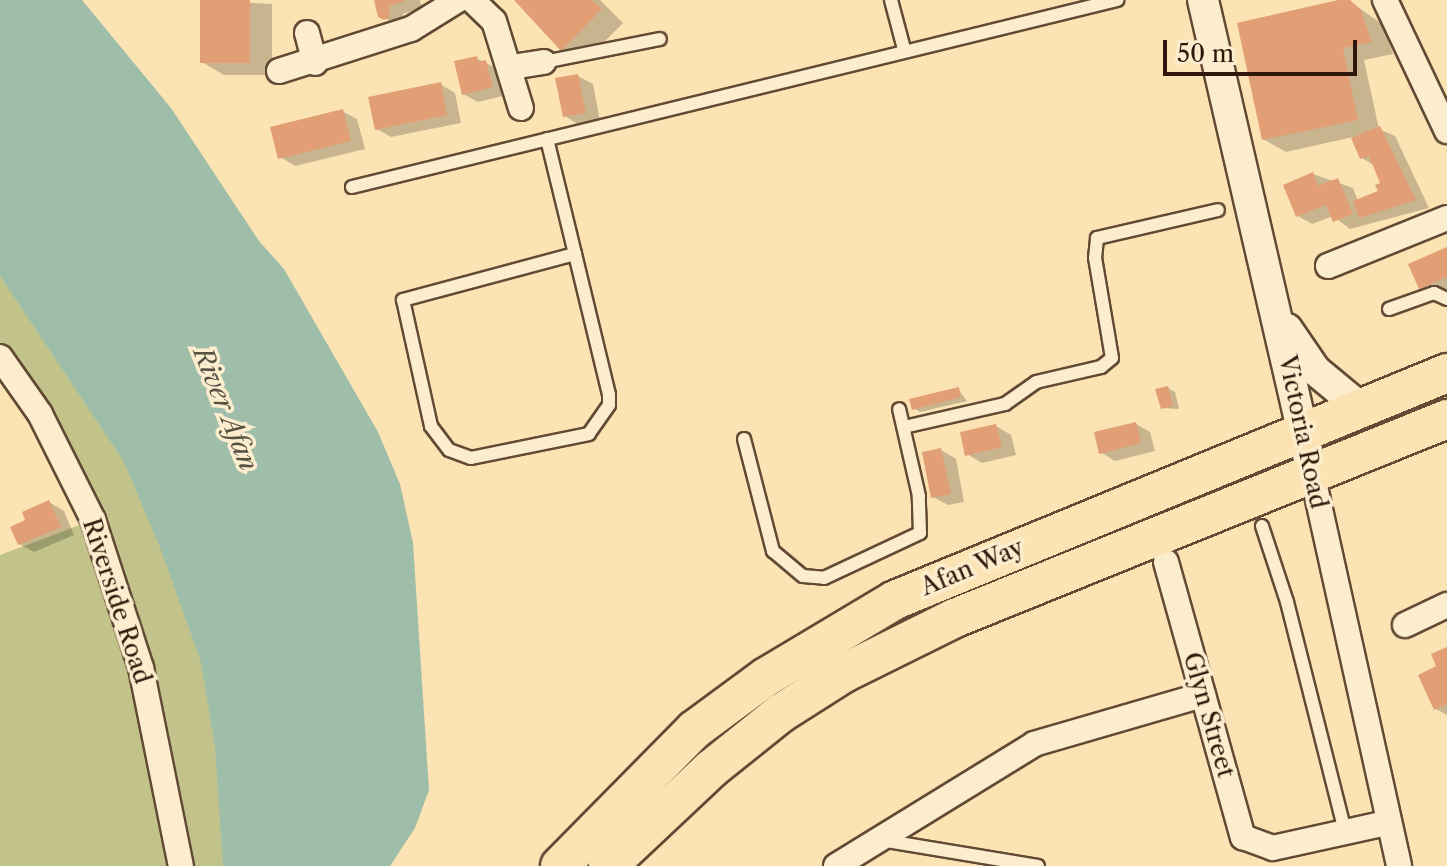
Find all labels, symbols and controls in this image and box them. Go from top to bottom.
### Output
scale bar [1167,24,1361,74]
text: 50 m [1177,39,1234,68]
water label: River Afan [186,343,264,475]
street label: Victoria Road [1273,353,1333,511]
street label: Riverside Road [77,515,157,687]
street label: Afan Way [916,532,1028,602]
street label: Glyn Street [1177,649,1241,781]

